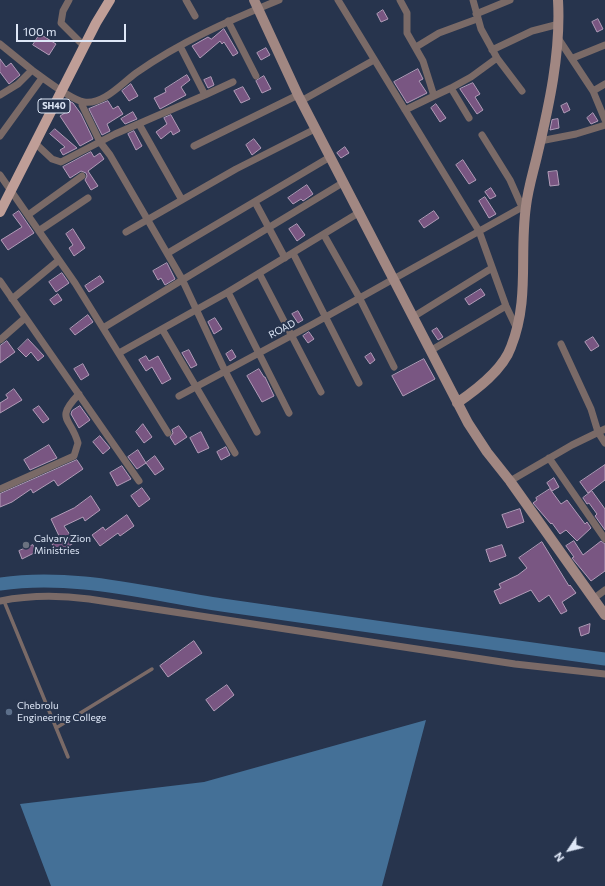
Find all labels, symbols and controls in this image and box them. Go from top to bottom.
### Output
scale bar [18,16,128,42]
text: 100 m [23,24,57,38]
road number: SH40 [38,99,70,113]
street label: ROAD [267,317,297,341]
place label: Calvary Zion Ministries [34,533,91,556]
marker: Calvary Zion Ministries [21,540,31,550]
place label: Chebrolu Engineering College [17,700,106,724]
marker: Chebrolu Engineering College [4,707,14,717]
north arrow [549,830,589,870]
text: N [551,850,566,864]

